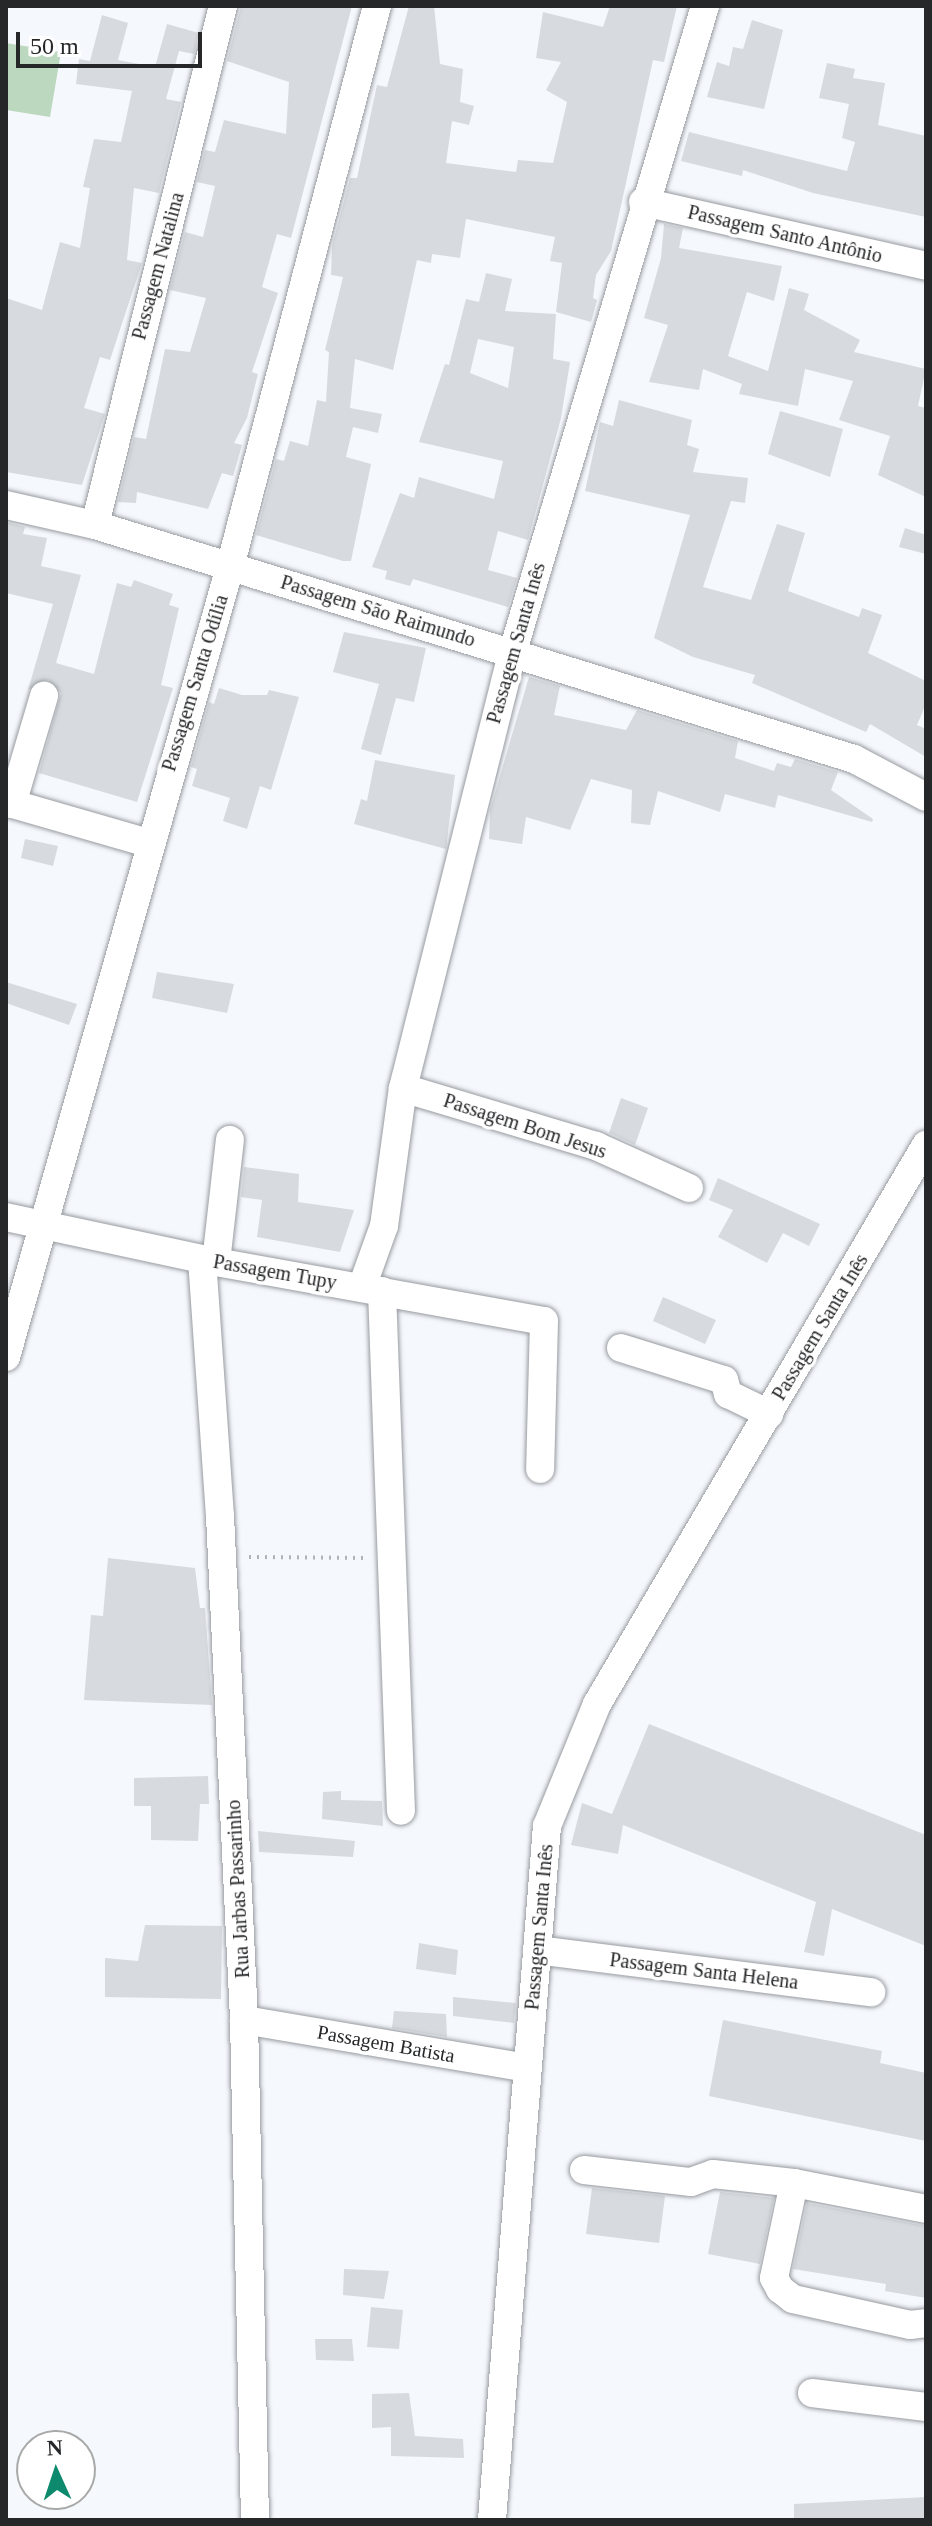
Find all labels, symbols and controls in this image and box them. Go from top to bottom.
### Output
scale bar [20,16,206,66]
text: 50 m [30,33,79,59]
street label: Passagem Natalina [127,190,189,342]
street label: Passagem Santo Antônio [685,200,885,268]
street label: Passagem Santa Inês [482,560,550,726]
street label: Passagem São Raimundo [278,570,478,652]
street label: Passagem Santa Odília [157,592,233,774]
street label: Passagem Bom Jesus [440,1088,610,1164]
street label: Passagem Tupy [211,1249,339,1295]
street label: Passagem Santa Inês [767,1249,873,1405]
street label: Rua Jarbas Passarinho [221,1799,255,1979]
street label: Passagem Santa Inês [520,1843,558,2011]
street label: Passagem Santa Helena [608,1948,800,1994]
street label: Passagem Batista [315,2020,457,2068]
north arrow [16,2430,96,2510]
text: N [46,2435,63,2460]

